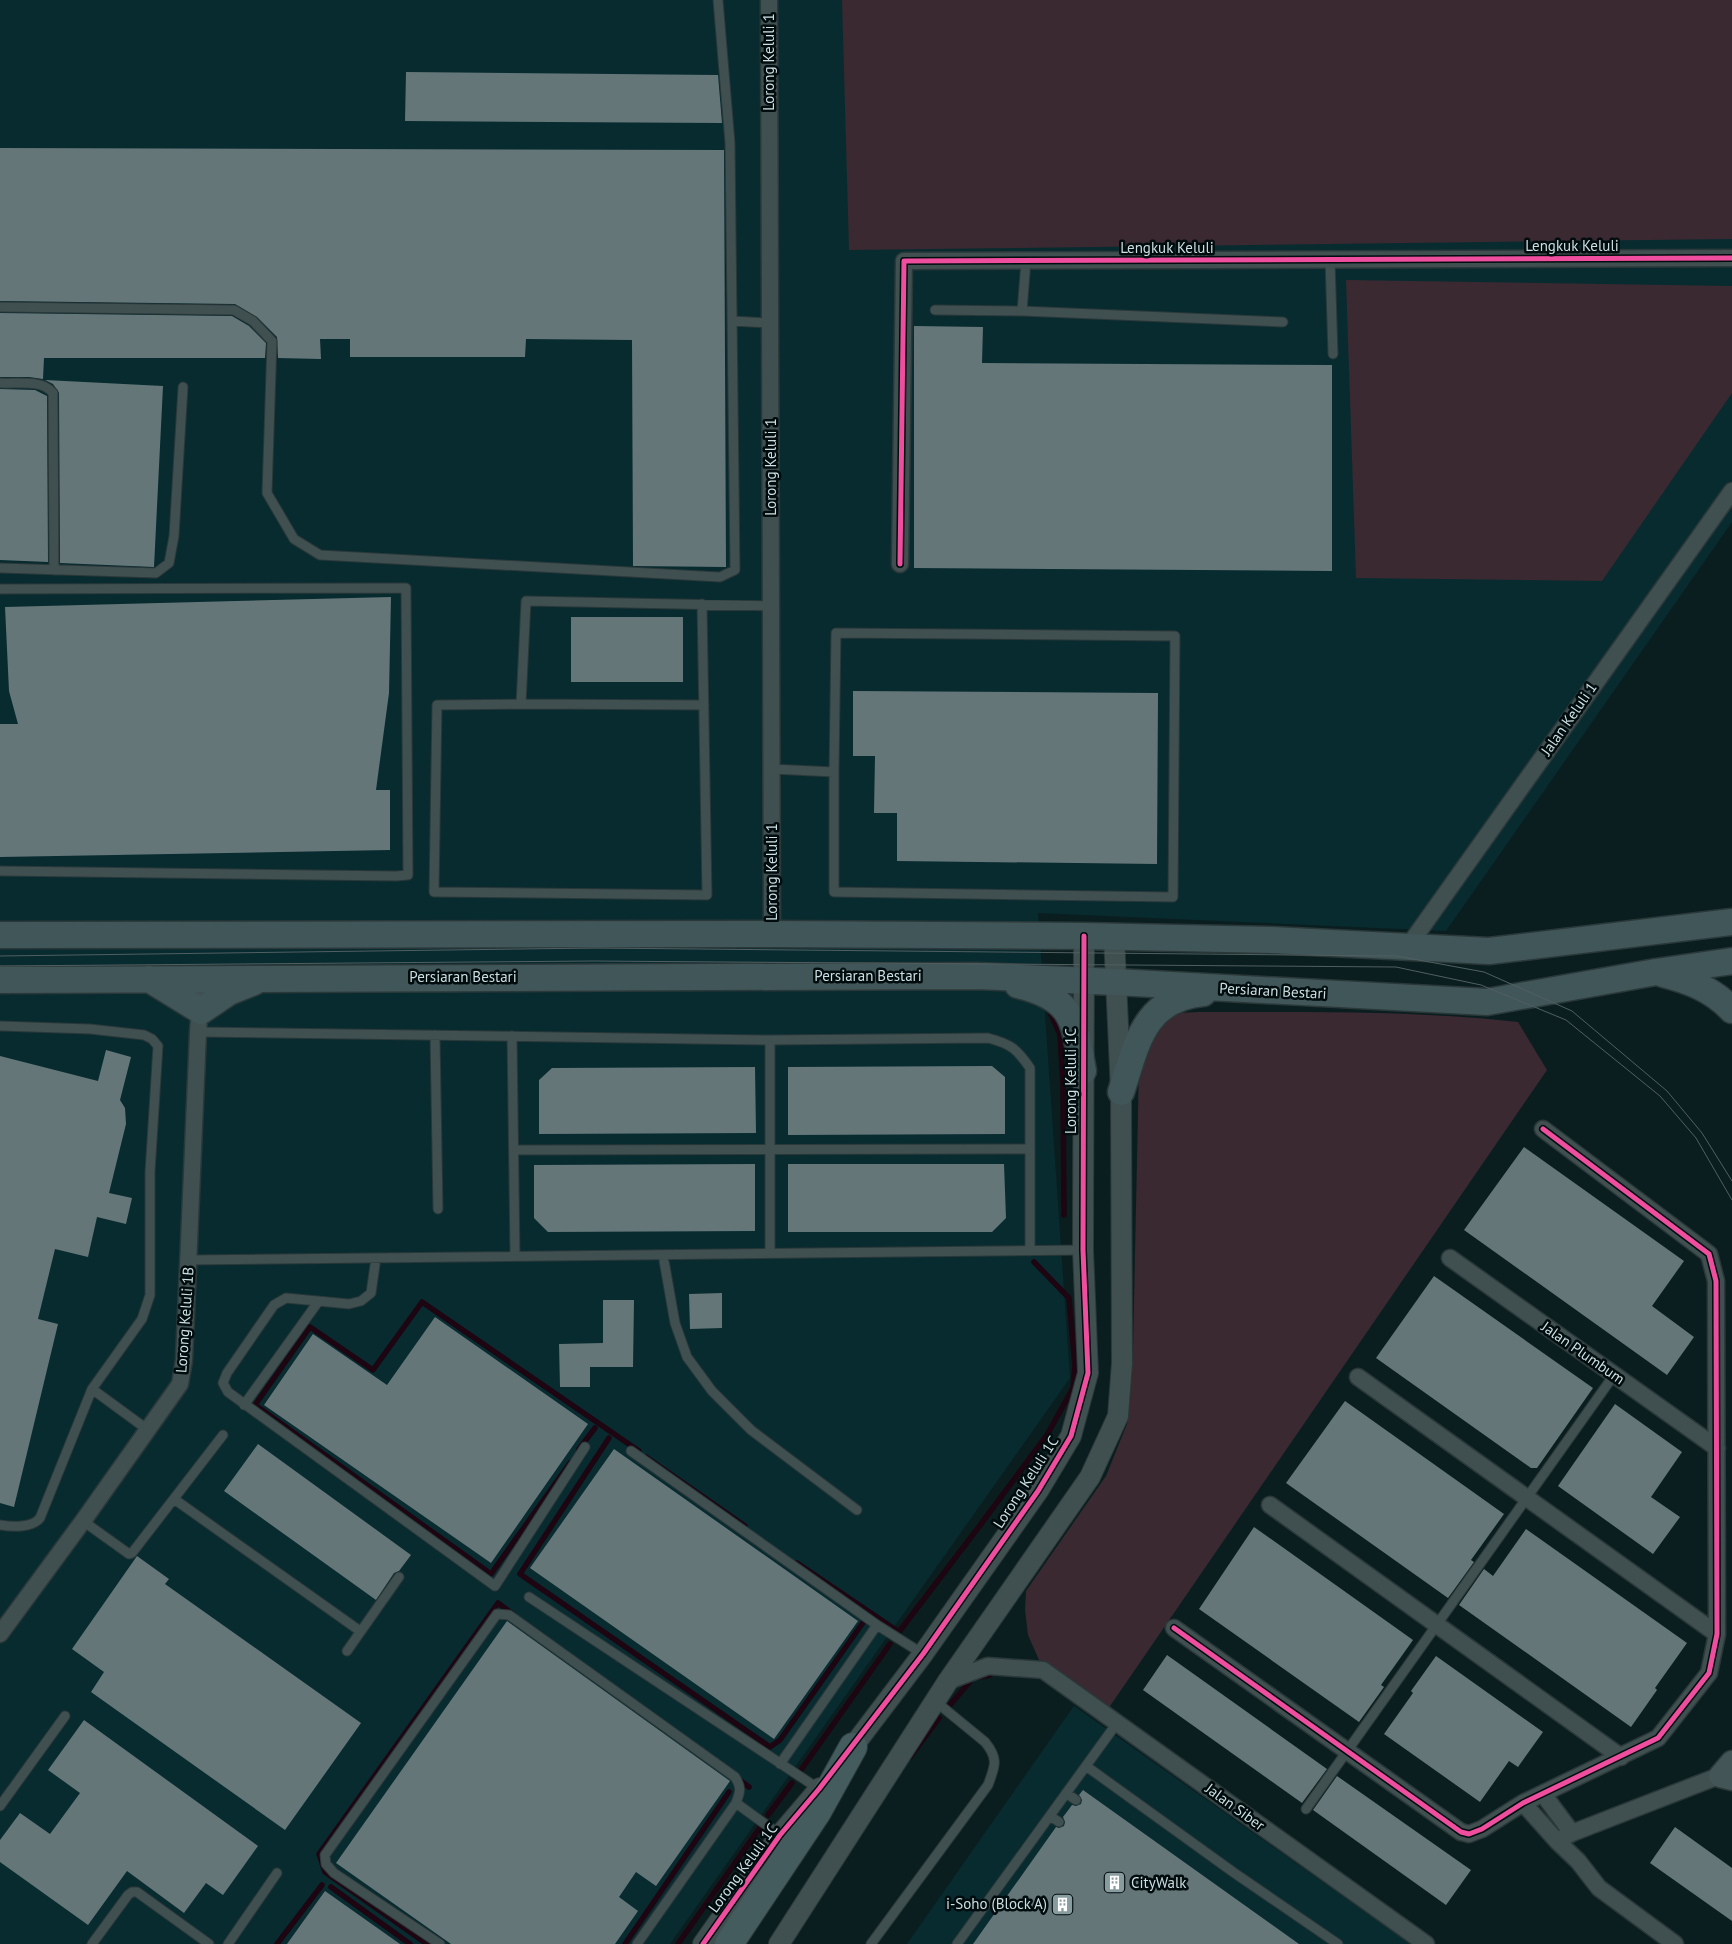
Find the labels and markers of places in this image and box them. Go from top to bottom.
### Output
building icon: CityWalk [1103,1871,1127,1895]
place label: CityWalk [1131,1873,1187,1892]
building icon: i-Soho (Block A) [1051,1892,1075,1916]
place label: i-Soho (Block A) [946,1894,1047,1913]

